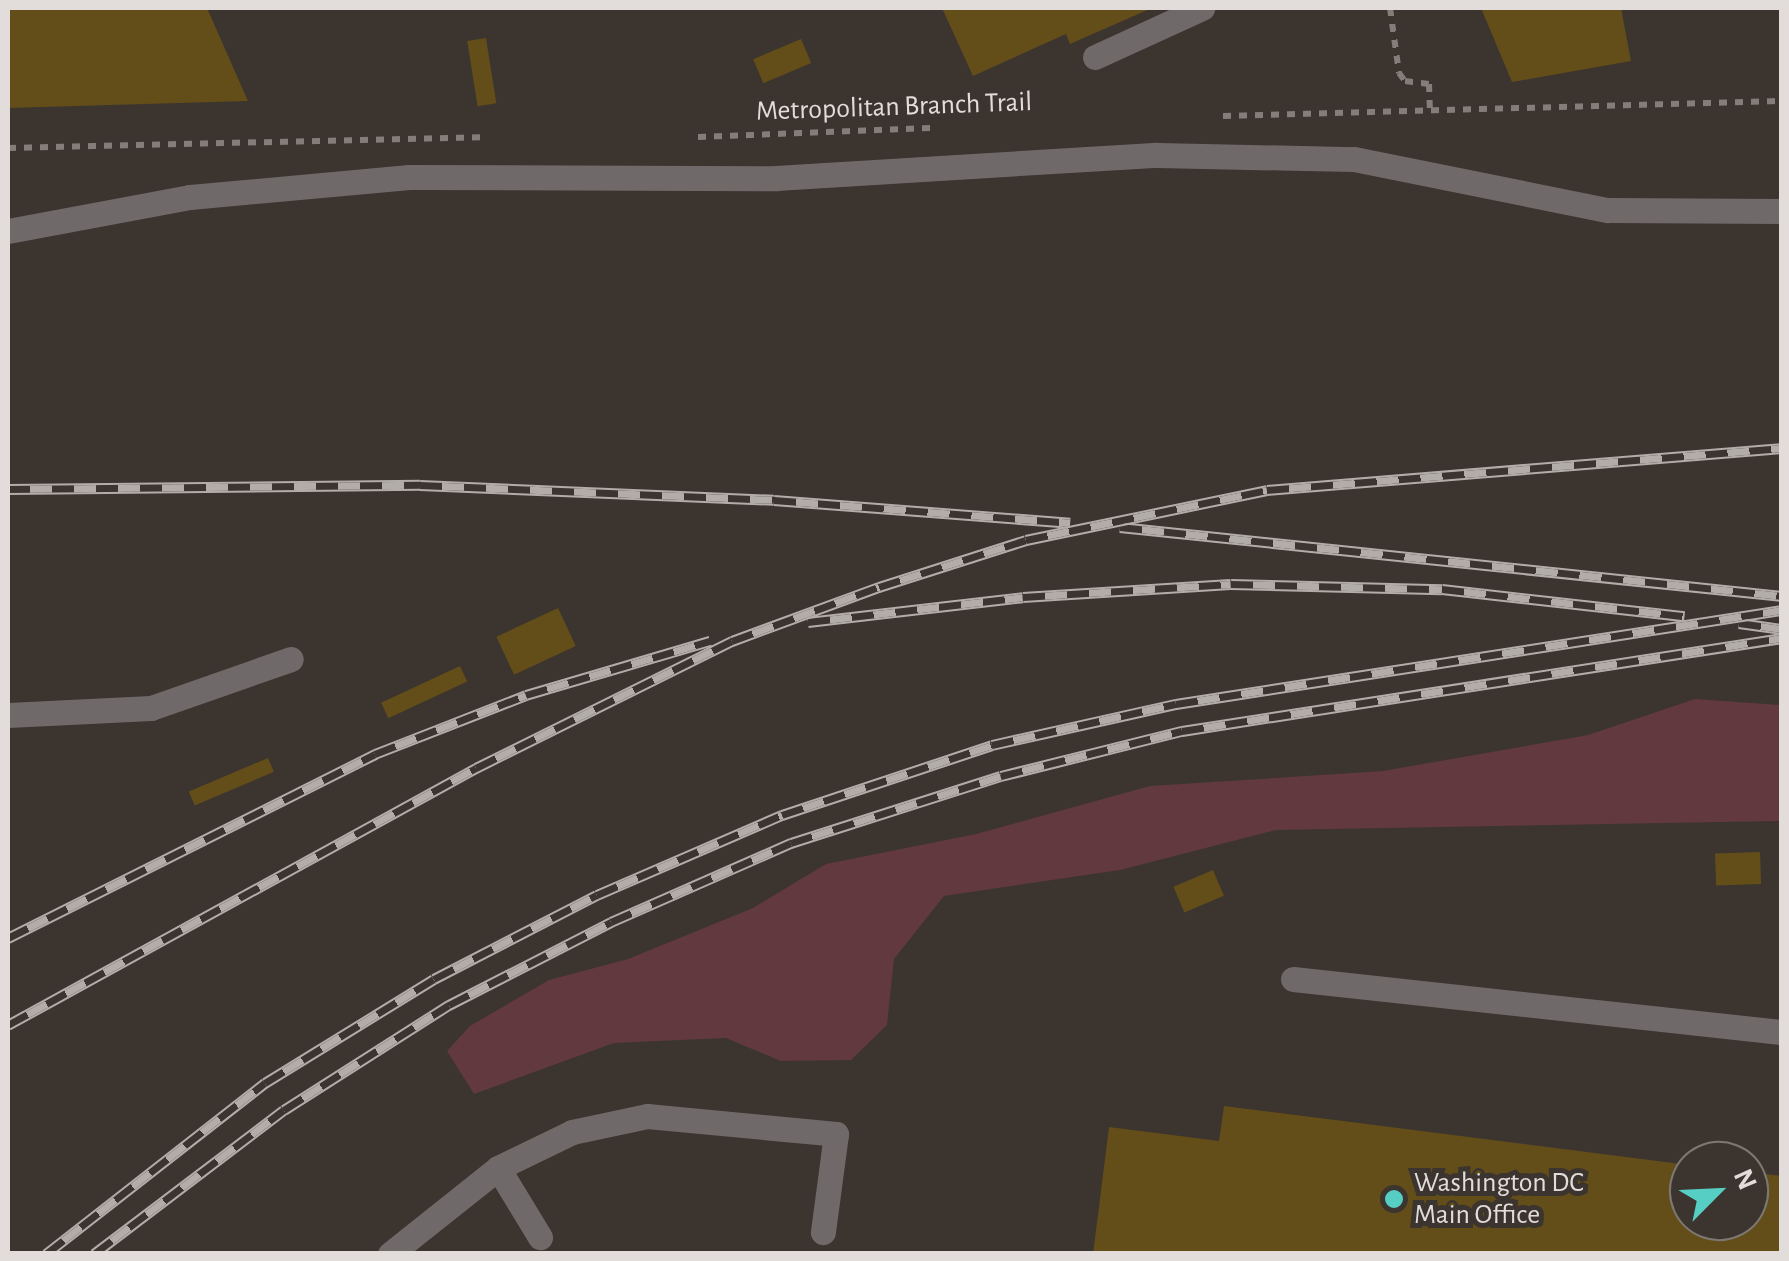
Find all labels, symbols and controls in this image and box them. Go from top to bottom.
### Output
street label: Metropolitan Branch Trail [755,85,1033,129]
north arrow [1669,1141,1769,1241]
text: N [1728,1165,1761,1194]
place label: Washington DC Main Office [1414,1166,1584,1232]
marker: Washington DC Main Office [1383,1188,1405,1210]

